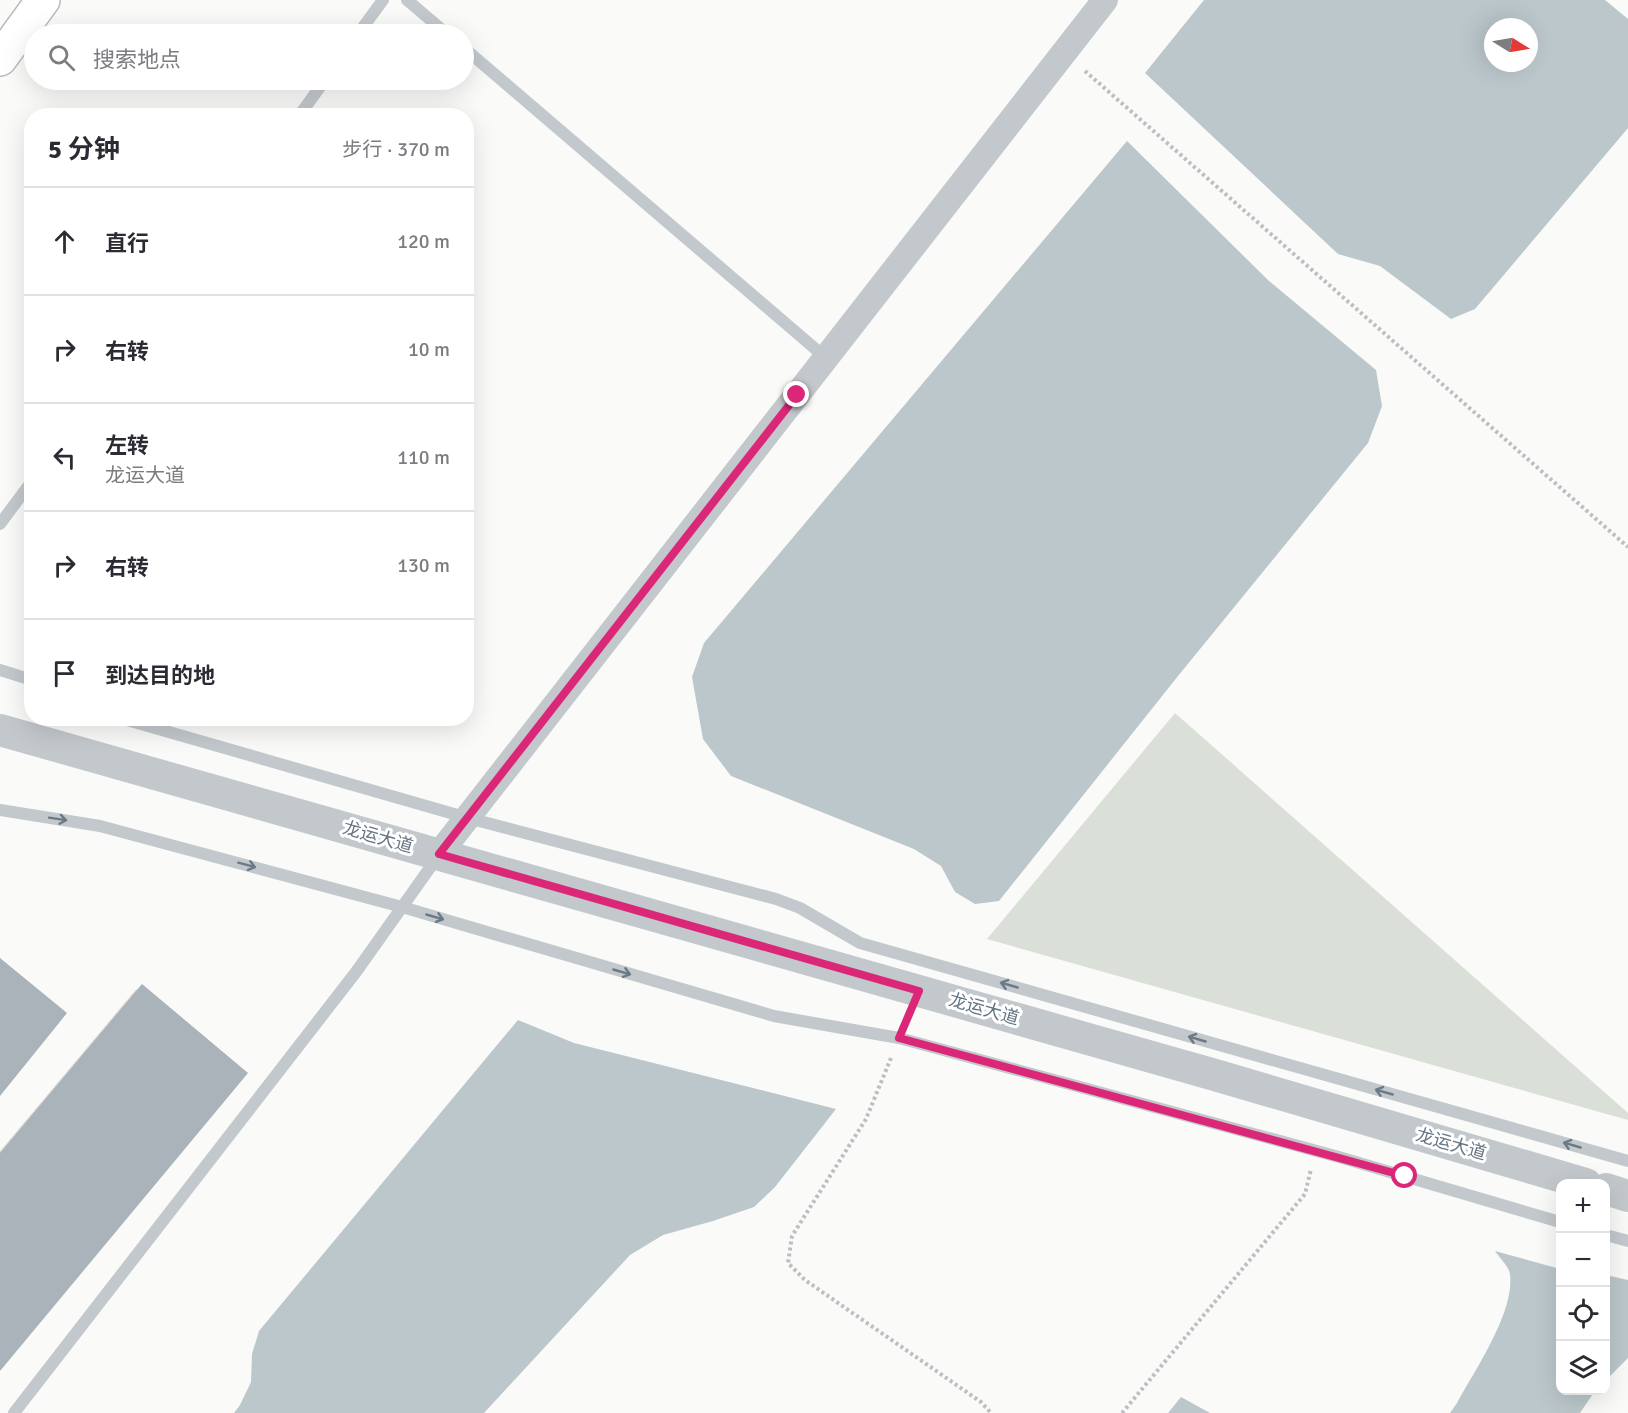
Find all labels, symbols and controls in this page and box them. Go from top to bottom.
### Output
north arrow [1484,18,1538,72]
search box [24,24,474,90]
icon: search [45,41,78,74]
text: 搜索地点 [93,46,181,73]
text: 5 分钟 [48,134,120,166]
text: 步行 · 370 m [342,137,450,162]
icon: ahead [48,225,81,258]
text: 120 m [397,229,450,254]
text: 直行 [105,230,149,257]
icon: right [48,333,81,366]
text: 10 m [408,337,450,362]
text: 右转 [105,338,149,365]
route end [783,381,809,407]
text: 左转 [105,432,149,459]
icon: left [48,441,81,474]
text: 110 m [397,445,450,470]
text: 龙运大道 [105,463,185,488]
icon: right [48,549,81,582]
text: 130 m [397,553,450,578]
text: 右转 [105,554,149,581]
icon: arrive [48,657,81,690]
text: 到达目的地 [105,662,215,689]
one-way arrow [47,814,67,825]
street label: 龙运大道 [340,817,416,857]
one-way arrow [237,860,256,872]
one-way arrow [425,912,444,923]
one-way arrow [612,967,631,978]
one-way arrow [1000,979,1019,991]
street label: 龙运大道 [946,989,1022,1029]
one-way arrow [1187,1033,1206,1044]
one-way arrow [1375,1086,1394,1097]
street label: 龙运大道 [1413,1124,1489,1164]
one-way arrow [1563,1139,1582,1150]
route start [1391,1162,1417,1188]
map controls [1556,1179,1610,1395]
button: + [1556,1179,1610,1233]
button: − [1556,1233,1610,1287]
button: locate [1556,1287,1610,1341]
button: layers [1556,1341,1610,1395]

